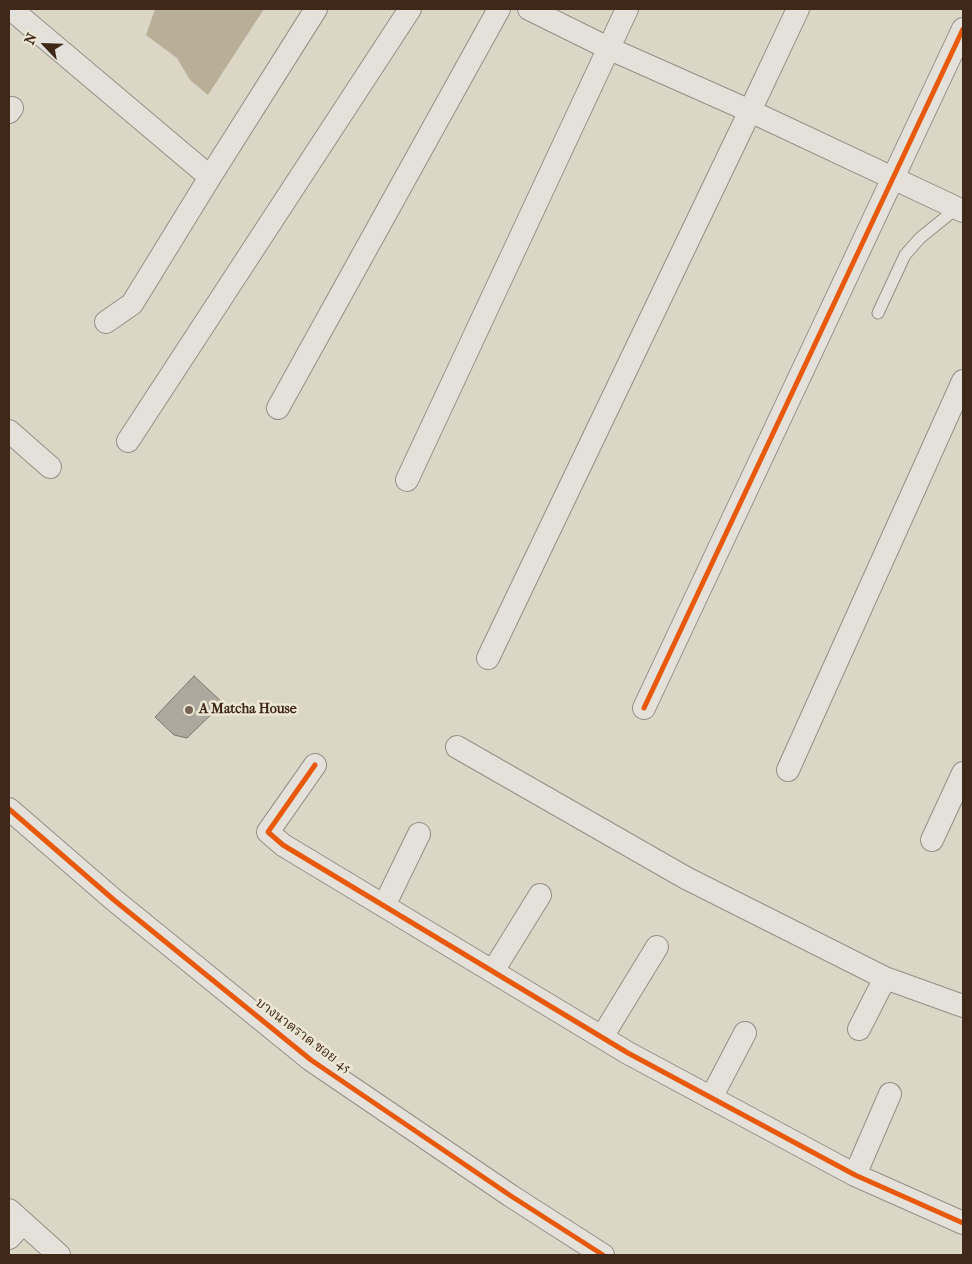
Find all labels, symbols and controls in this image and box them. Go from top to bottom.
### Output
north arrow [20,20,70,70]
text: N [21,30,41,47]
place label: A Matcha House [199,702,297,718]
marker: A Matcha House [183,704,195,716]
street label: บางนาตราด ซอย 45 [252,995,354,1077]

